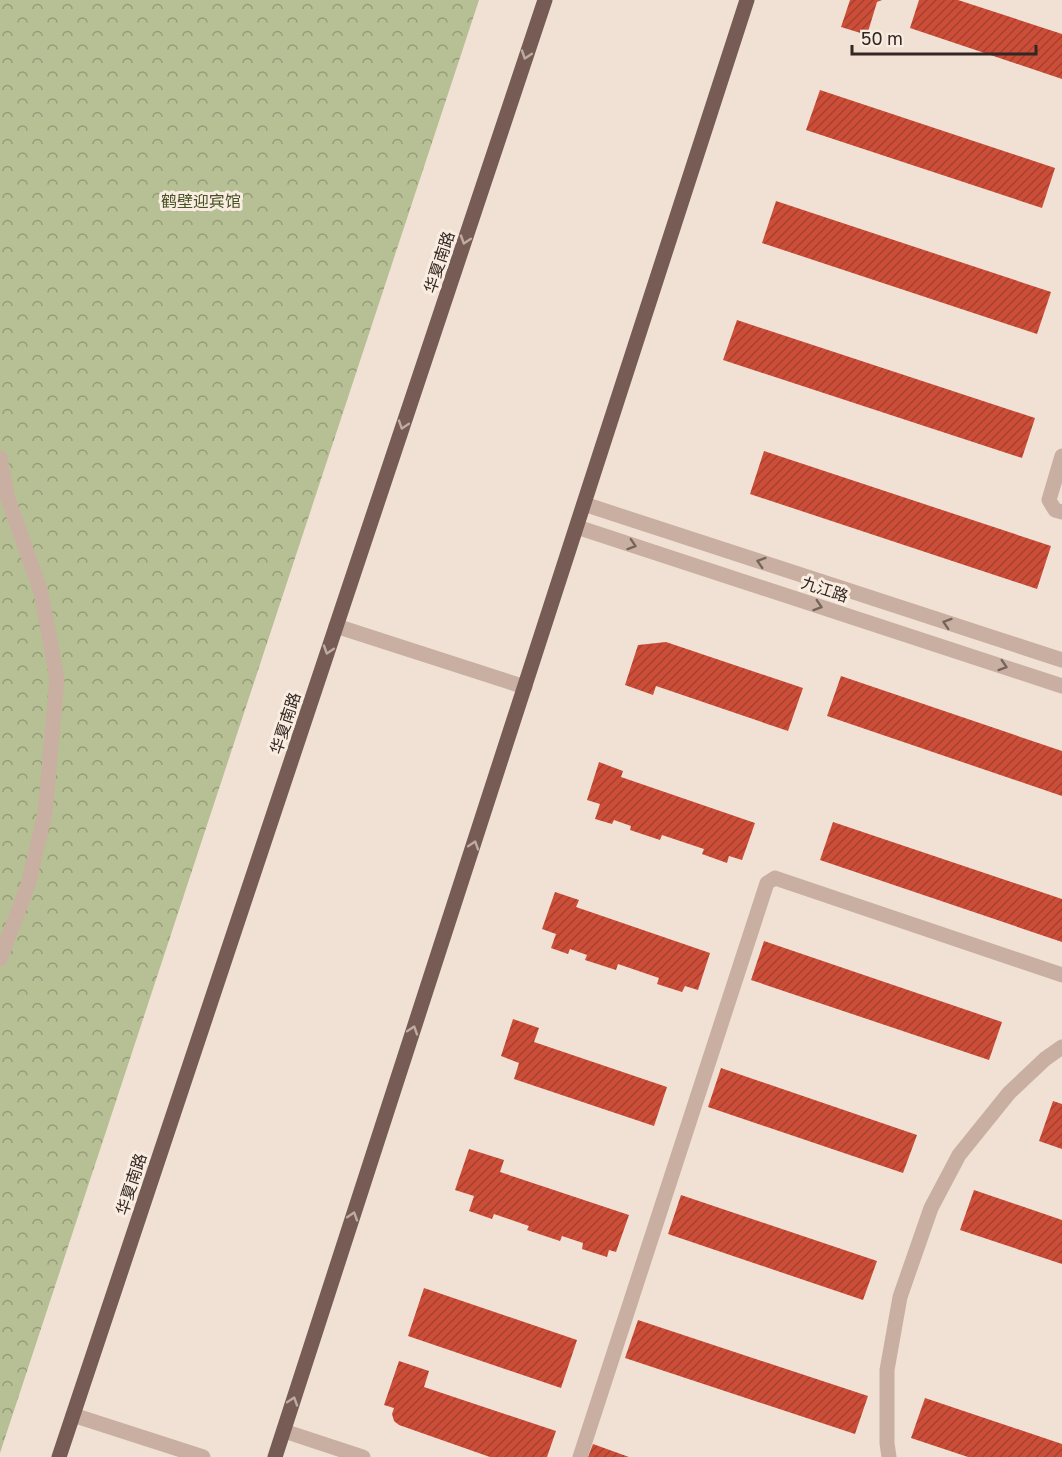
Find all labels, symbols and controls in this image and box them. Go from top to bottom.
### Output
scale bar [852,18,1036,56]
text: 50 m [861,27,903,49]
one-way arrow [521,50,534,60]
park label: 鹤壁迎宾馆 [161,191,241,211]
street label: 华夏南路 [420,228,458,296]
one-way arrow [459,234,472,245]
one-way arrow [398,419,410,430]
one-way arrow [626,538,637,550]
one-way arrow [756,557,767,569]
street label: 九江路 [799,572,851,606]
one-way arrow [812,598,823,611]
one-way arrow [942,617,953,630]
one-way arrow [323,644,335,655]
one-way arrow [997,659,1008,672]
street label: 华夏南路 [266,689,304,757]
one-way arrow [466,840,479,851]
one-way arrow [406,1025,419,1036]
street label: 华夏南路 [112,1150,150,1218]
one-way arrow [346,1211,359,1222]
one-way arrow [286,1396,298,1407]

